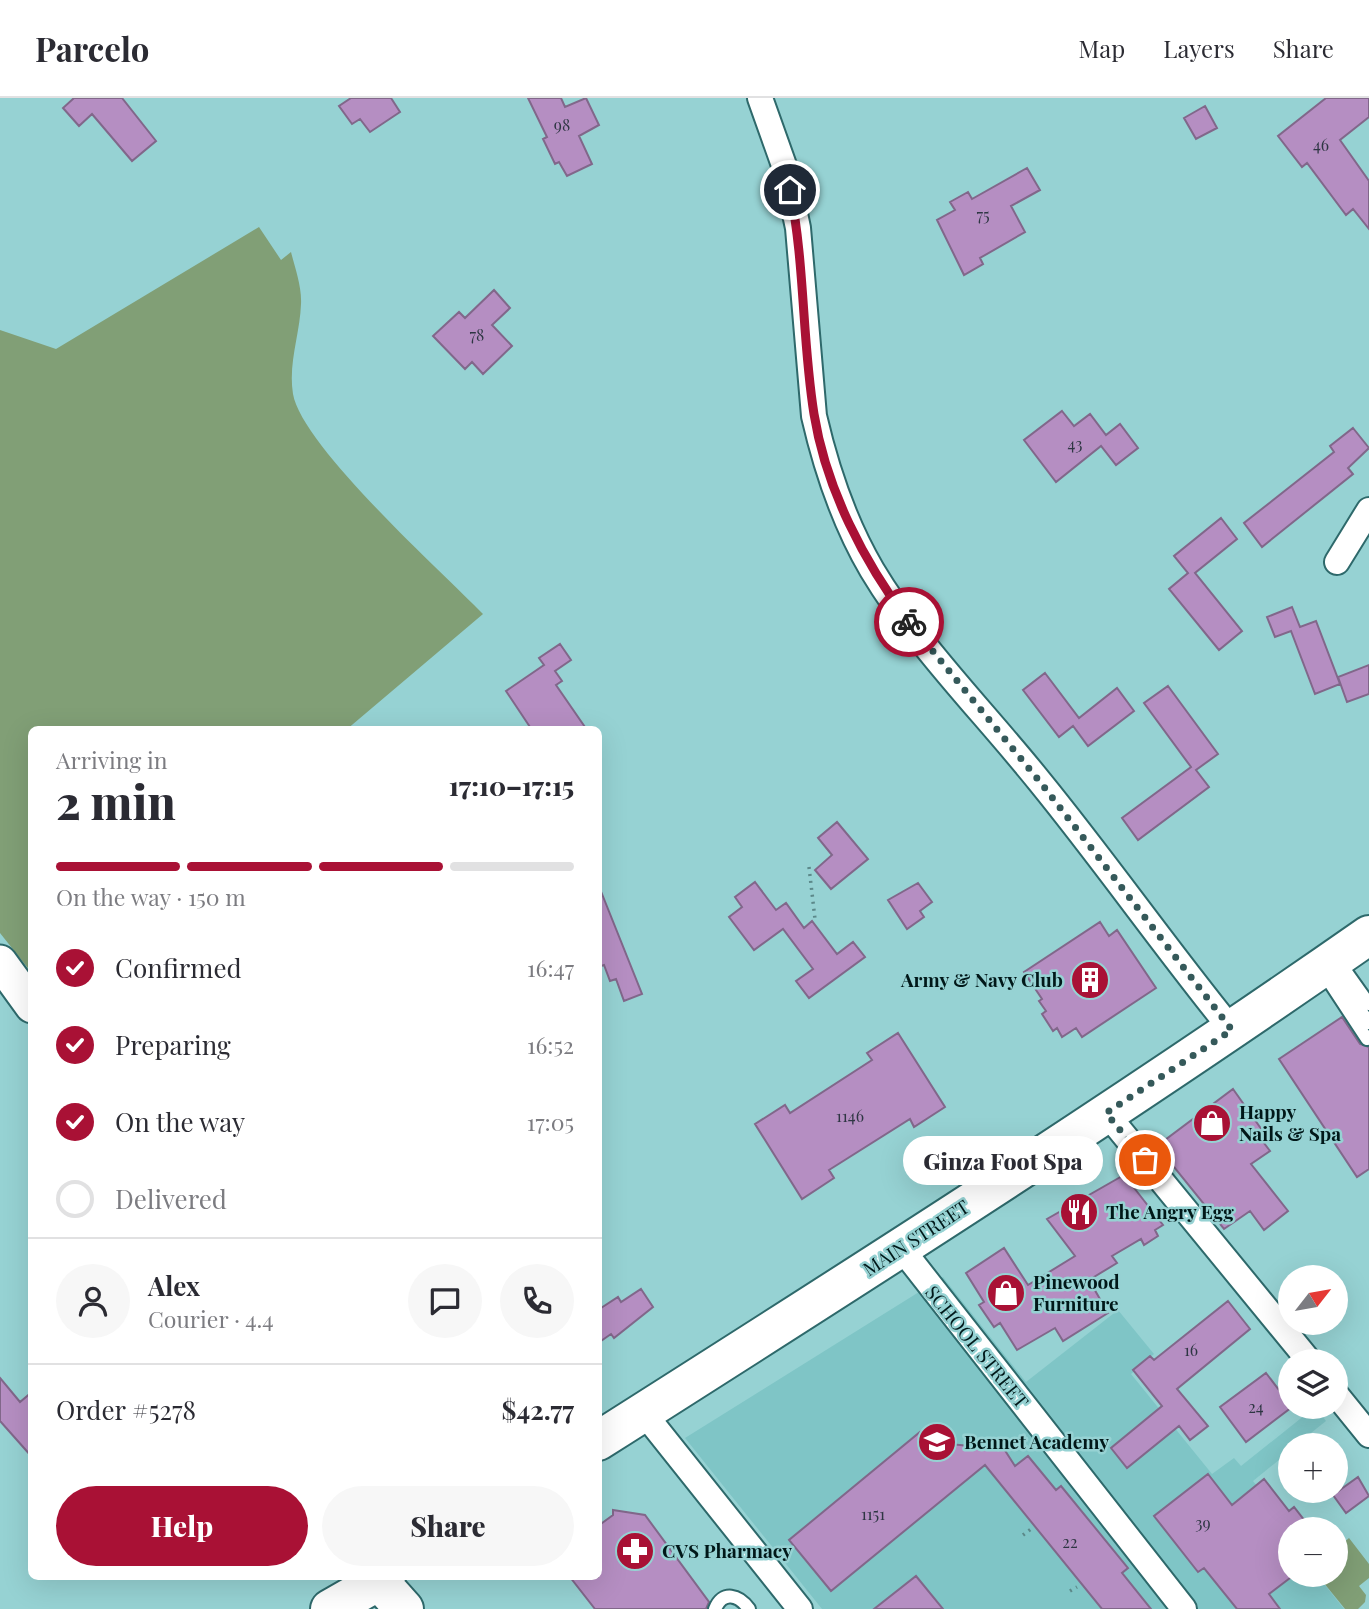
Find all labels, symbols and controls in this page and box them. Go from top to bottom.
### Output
text: Parcelo [35,26,149,70]
text: Map [1079,32,1125,64]
text: Layers [1163,32,1235,64]
text: Share [1273,32,1334,64]
house number: 98 [554,114,570,135]
house number: 46 [1313,134,1329,155]
pin [760,160,820,220]
icon: home [771,171,809,209]
house number: 75 [976,204,990,225]
house number: 78 [470,324,484,345]
house number: 43 [1068,433,1082,454]
courier [874,587,944,657]
icon: bike [890,603,928,641]
text: Arriving in [56,744,168,775]
text: 17:10–17:15 [449,768,574,803]
text: 2 min [56,770,176,832]
text: On the way · 150 m [56,881,246,912]
icon: check [56,949,94,987]
text: Confirmed [115,950,242,985]
text: 16:47 [527,952,574,983]
building icon: Army & Navy Club [1069,959,1111,1001]
place label: Army & Navy Club [900,966,1063,992]
icon: check [56,1026,94,1064]
text: Preparing [115,1027,231,1062]
text: 16:52 [527,1029,574,1060]
place label: Happy Nails & Spa [1239,1098,1341,1146]
shop icon: Happy Nails & Spa [1191,1102,1233,1144]
icon: check [56,1103,94,1141]
text: On the way [115,1104,245,1139]
house number: 1146 [836,1105,864,1126]
text: 17:05 [527,1106,574,1137]
pin [1115,1130,1175,1190]
callout: Ginza Foot Spa [904,1136,1103,1184]
icon: bag [1126,1141,1164,1179]
text: Ginza Foot Spa [923,1145,1083,1176]
text: Delivered [115,1181,227,1216]
restaurant icon: The Angry Egg [1058,1191,1100,1233]
street label: MAIN STREET [857,1193,974,1281]
place label: The Angry Egg [1106,1198,1234,1224]
button: person [56,1264,130,1338]
button: chat [408,1264,482,1338]
button: phone [500,1264,574,1338]
north arrow [1278,1265,1348,1335]
map controls [1278,1265,1348,1587]
text: Alex [148,1268,200,1303]
place label: Pinewood Furniture [1033,1268,1120,1316]
shop icon: Pinewood Furniture [985,1272,1027,1314]
street label: SCHOOL STREET [920,1280,1035,1413]
text: Courier · 4.4 [148,1303,274,1334]
house number: 16 [1184,1339,1198,1360]
button: layers [1278,1349,1348,1419]
text: Order #5278 [56,1392,196,1427]
text: $42.77 [502,1392,574,1427]
house number: 24 [1248,1396,1264,1417]
school or university icon: Bennet Academy [916,1421,958,1463]
place label: Bennet Academy [964,1428,1109,1454]
button: + [1278,1433,1348,1503]
button: Help [56,1486,308,1566]
button: Share [322,1486,574,1566]
house number: 1151 [861,1503,885,1524]
house number: 39 [1195,1512,1211,1533]
button: − [1278,1517,1348,1587]
pharmacy icon: CVS Pharmacy [614,1530,656,1572]
house number: 22 [1062,1531,1078,1552]
place label: CVS Pharmacy [662,1537,792,1563]

